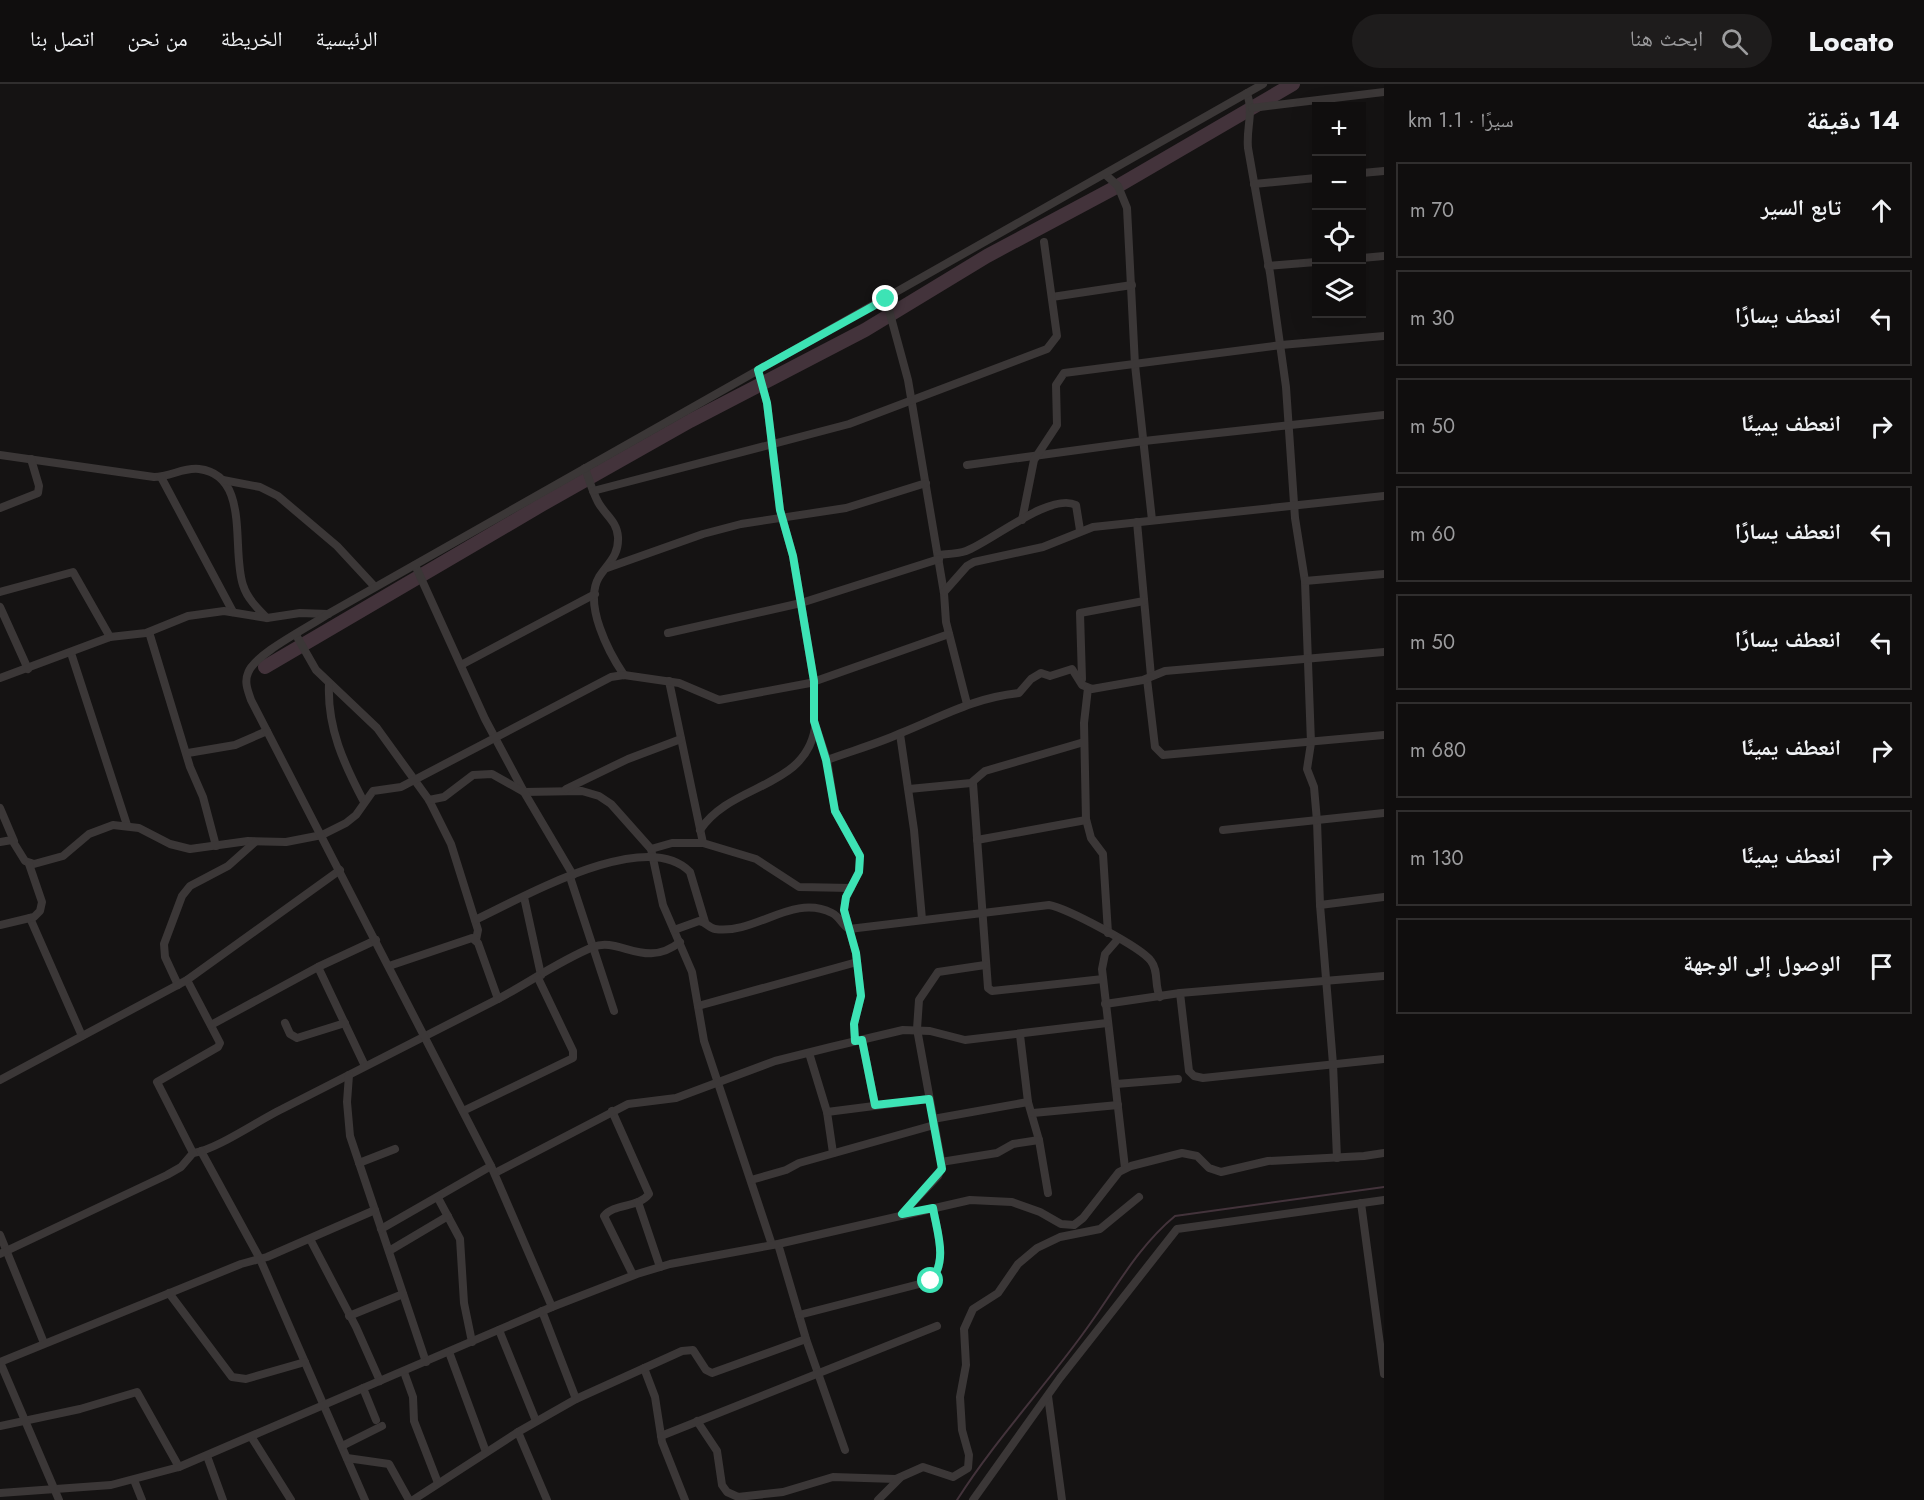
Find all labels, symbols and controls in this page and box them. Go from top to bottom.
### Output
search box [1352,14,1772,68]
text: Locato [1808,21,1894,62]
text: ابحث هنا [1630,22,1703,54]
text: اتصل بنا [30,24,94,54]
text: من نحن [127,24,188,54]
text: الخريطة [221,24,283,54]
text: الرئيسية [316,24,378,54]
icon: search [1718,25,1751,58]
text: 14 دقيقة [1806,101,1900,139]
map controls [1312,102,1366,318]
button: + [1312,102,1366,156]
text: سيرًا · 1.1 km [1408,106,1514,135]
button: − [1312,156,1366,210]
text: تابع السير [1761,191,1841,223]
icon: ahead [1865,194,1898,227]
text: 70 m [1410,196,1454,225]
button: locate [1312,210,1366,264]
button: layers [1312,264,1366,318]
route end [872,285,898,311]
text: انعطف يسارًا [1735,299,1841,331]
icon: left [1865,302,1898,335]
text: 30 m [1410,304,1455,333]
text: انعطف يمينًا [1741,407,1841,439]
icon: right [1865,410,1898,443]
text: 50 m [1410,412,1455,441]
text: انعطف يسارًا [1735,515,1841,547]
icon: left [1865,518,1898,551]
text: 60 m [1410,520,1455,549]
text: انعطف يسارًا [1735,623,1841,655]
icon: left [1865,626,1898,659]
text: 50 m [1410,628,1455,657]
text: انعطف يمينًا [1741,731,1841,763]
icon: right [1865,734,1898,767]
text: 680 m [1410,736,1466,765]
text: انعطف يمينًا [1741,839,1841,871]
icon: right [1865,842,1898,875]
text: 130 m [1410,844,1464,873]
text: الوصول إلى الوجهة [1683,947,1841,979]
icon: arrive [1865,950,1898,983]
route start [917,1267,943,1293]

